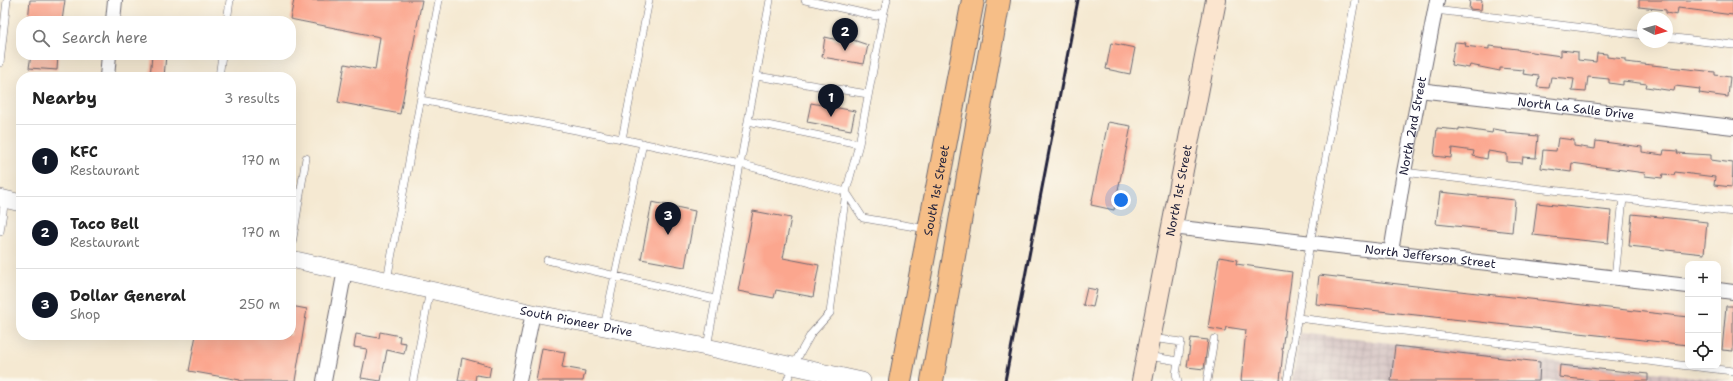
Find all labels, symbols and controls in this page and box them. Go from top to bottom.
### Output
north arrow [1637,12,1673,48]
search box [16,16,296,60]
pin: 2 [832,18,858,51]
icon: search [30,27,52,49]
text: Search here [62,28,148,48]
street label: North 2nd Street [1396,75,1430,177]
pin: 1 [818,84,844,117]
text: Nearby [32,87,97,109]
text: 3 results [224,90,280,107]
street label: North La Salle Drive [1517,94,1635,123]
text: KFC [70,142,98,162]
street label: North 1st Street [1162,143,1196,238]
street label: South 1st Street [920,144,953,237]
text: 1 [42,152,48,169]
text: 170 m [242,152,280,169]
text: Restaurant [70,162,140,179]
your location [1111,190,1131,210]
pin: 3 [655,202,681,235]
text: Taco Bell [70,214,139,234]
text: 2 [40,224,50,241]
text: 170 m [242,224,280,241]
text: Restaurant [70,234,140,251]
street label: North Jefferson Street [1364,241,1497,272]
map controls [1685,261,1721,369]
button: + [1685,261,1721,297]
text: Dollar General [70,286,186,306]
text: 3 [40,296,50,313]
text: 250 m [239,296,280,313]
button: − [1685,297,1721,333]
street label: South Pioneer Drive [518,302,634,340]
text: Shop [70,306,100,323]
button: locate [1685,333,1721,369]

